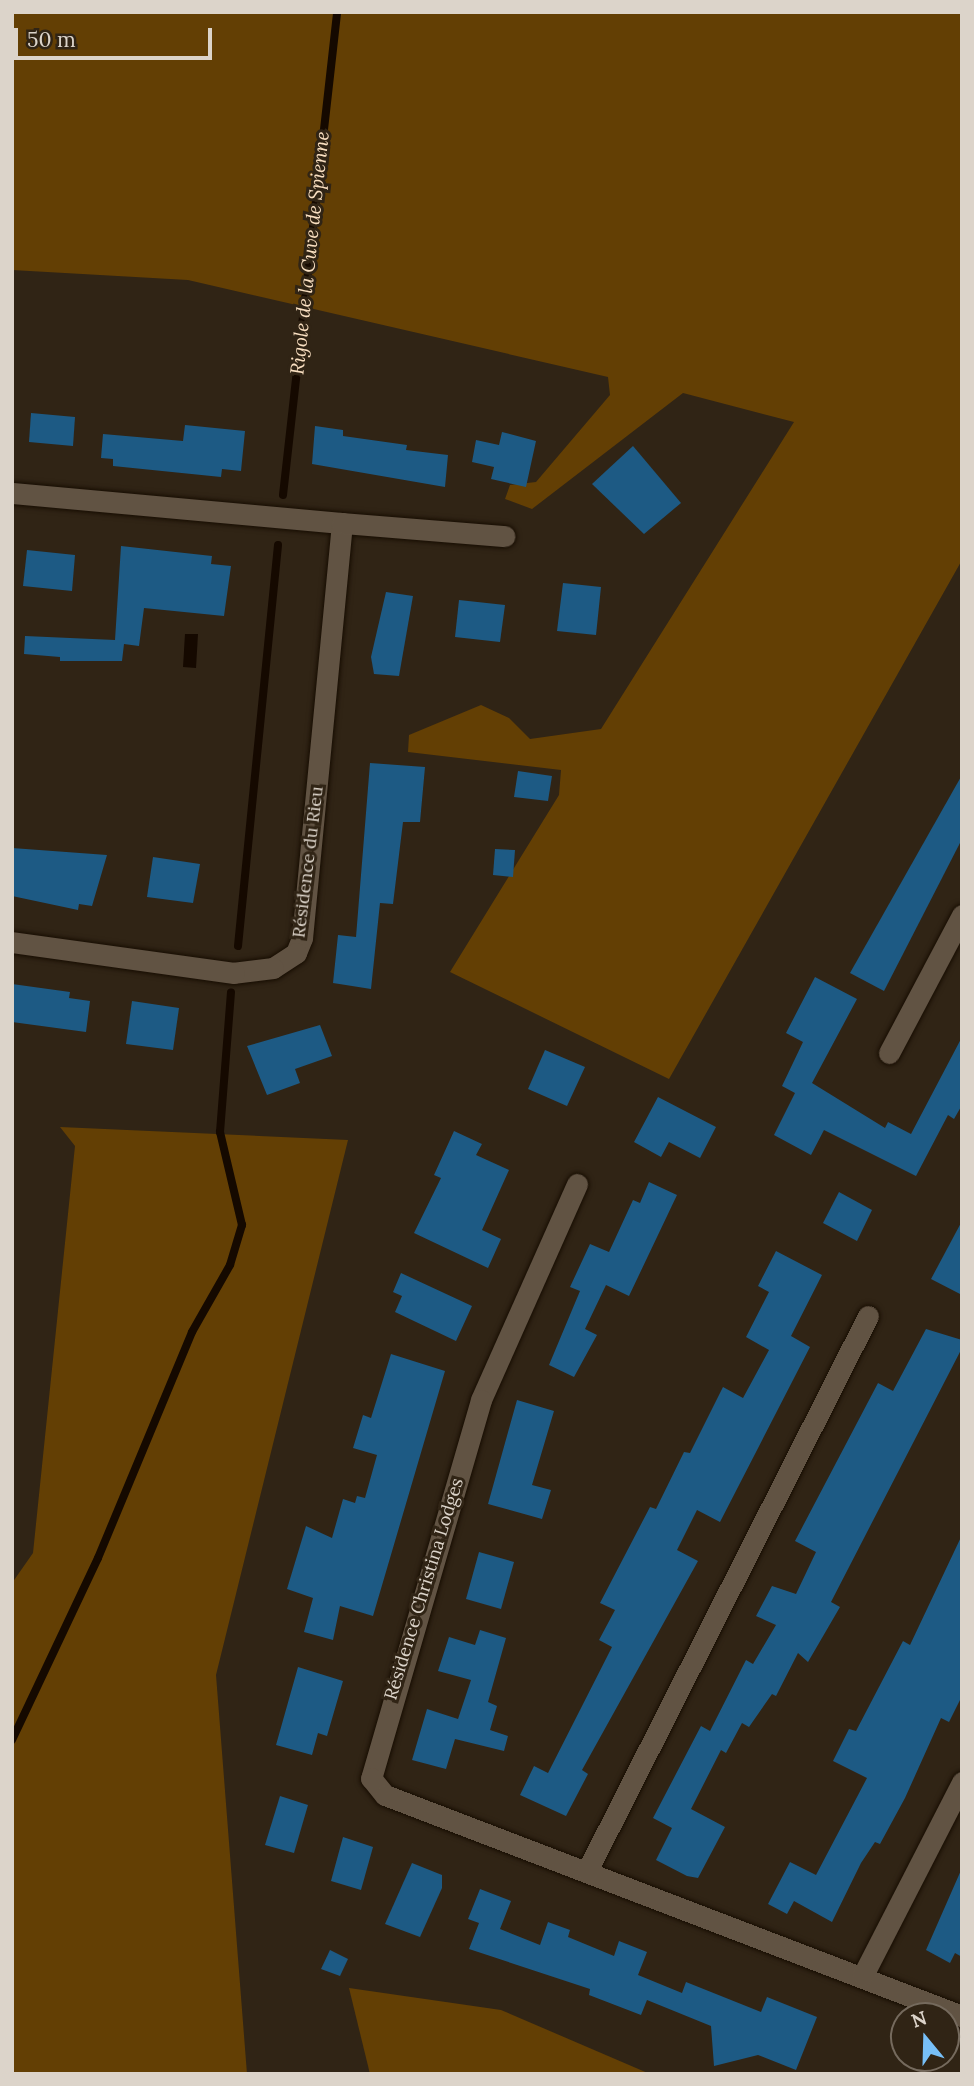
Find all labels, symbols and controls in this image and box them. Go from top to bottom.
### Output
scale bar [18,14,215,58]
text: 50 m [27,26,76,53]
water label: Rigole de la Cuve de Spienne [286,130,334,376]
street label: Résidence du Rieu [288,785,328,939]
street label: Résidence Christina Lodges [380,1475,468,1703]
north arrow [890,2002,960,2072]
text: N [908,2005,930,2033]

